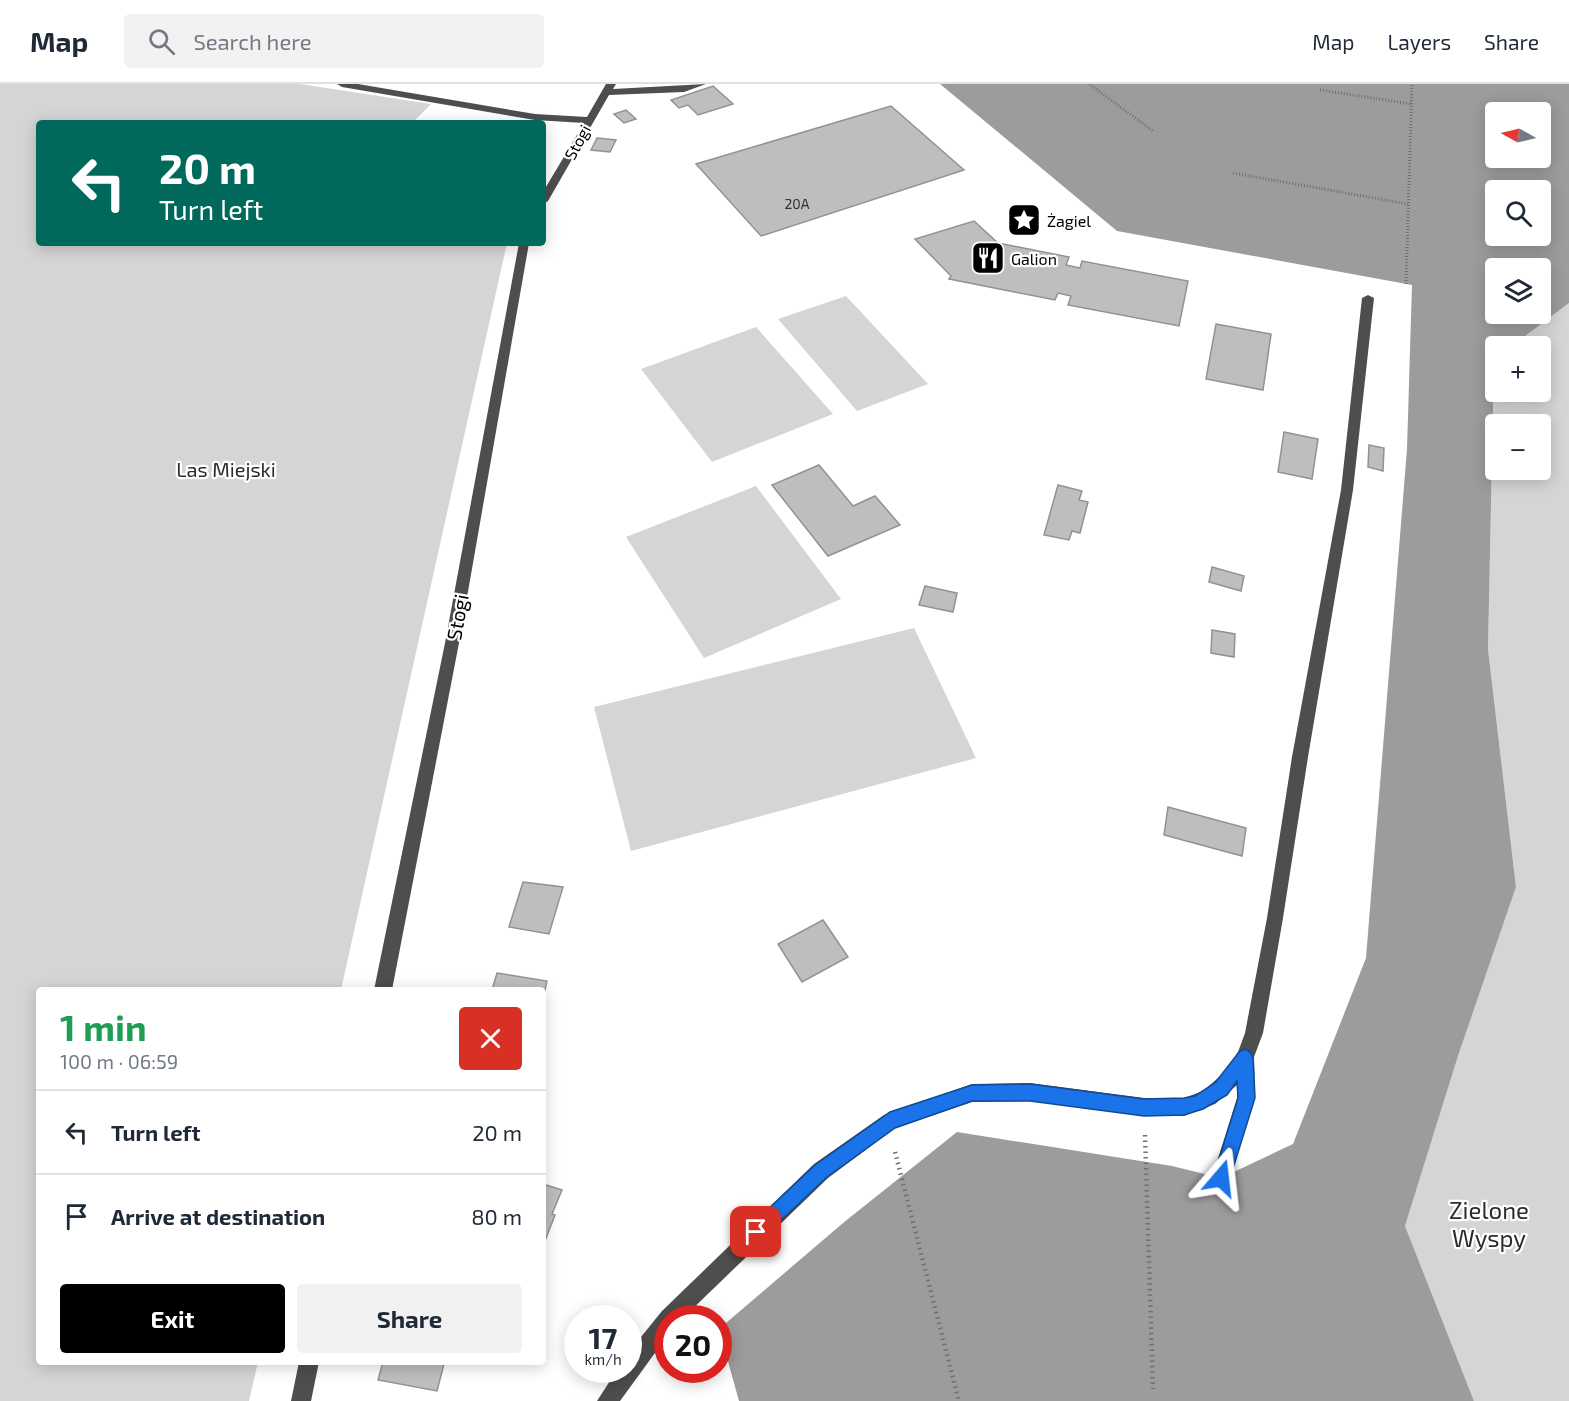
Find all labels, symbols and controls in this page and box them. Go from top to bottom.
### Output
search box [124,14,544,68]
text: Map [30,24,88,58]
icon: search [145,25,178,58]
text: Search here [193,28,312,54]
text: Map [1312,29,1354,54]
text: Layers [1387,29,1451,54]
text: Share [1484,29,1539,54]
north arrow [1485,102,1551,168]
map controls [1485,102,1551,480]
street label: Stogi [560,121,594,163]
text: 20 m [159,142,256,192]
icon: left [60,144,138,222]
button: search [1485,180,1551,246]
text: Turn left [159,193,263,225]
house number: 20A [784,195,810,212]
place icon: Żagiel [1006,202,1042,238]
place label: Żagiel [1047,211,1091,230]
restaurant icon: Galion [970,240,1006,276]
place label: Galion [1011,249,1057,268]
button: layers [1485,258,1551,324]
button: + [1485,336,1551,402]
button: − [1485,414,1551,480]
park label: Las Miejski [176,457,276,481]
street label: Stogi [441,592,473,642]
text: 1 min [60,1005,147,1048]
button: close [459,1007,522,1070]
text: 100 m · 06:59 [60,1049,178,1073]
icon: left [60,1116,93,1149]
text: Turn left [111,1119,200,1145]
text: 20 m [472,1119,522,1145]
position arrow [1189,1146,1253,1210]
park label: Zielone Wyspy [1449,1195,1529,1252]
icon: arrive [60,1200,93,1233]
text: Arrive at destination [111,1203,325,1229]
text: 80 m [471,1203,522,1229]
pin [730,1206,781,1257]
icon: arrive [739,1215,772,1248]
button: Exit [60,1284,285,1353]
button: Share [297,1284,522,1353]
speed limit sign: 20 [654,1305,732,1383]
text: 17 [589,1319,617,1355]
text: km/h [584,1350,622,1368]

